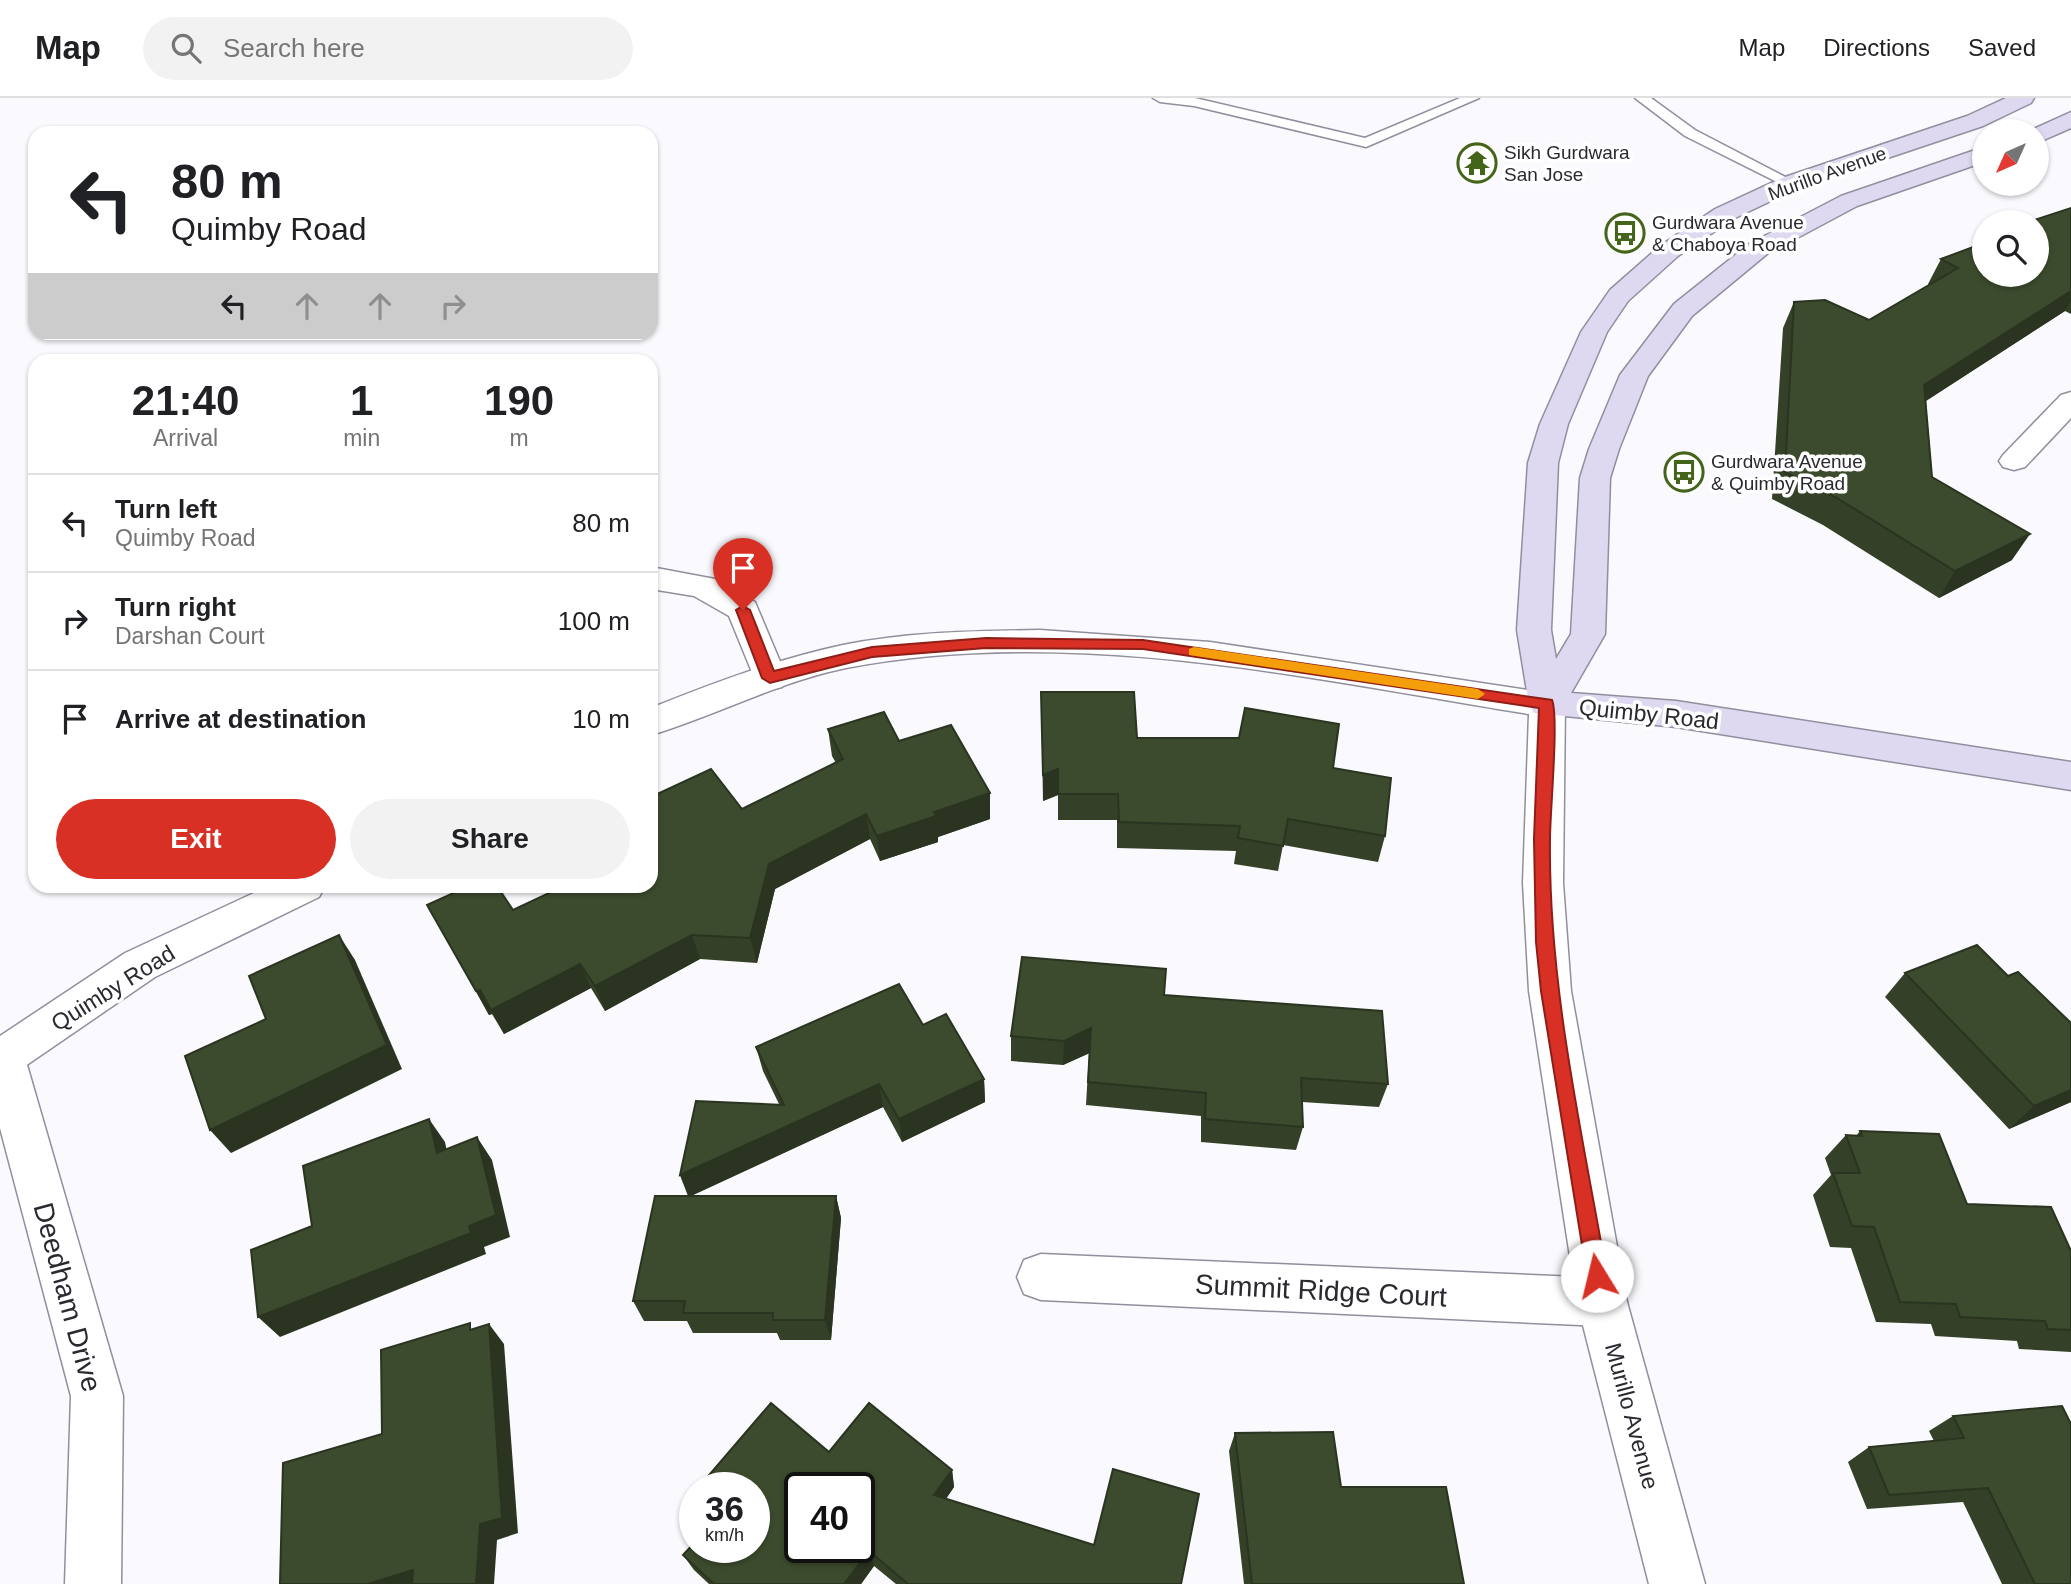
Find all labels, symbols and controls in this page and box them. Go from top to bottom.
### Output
search box [143,17,633,80]
text: Map [35,29,101,66]
icon: search [167,29,205,67]
text: Search here [223,33,365,63]
text: Map [1739,34,1785,61]
text: Directions [1823,34,1930,61]
text: Saved [1968,34,2036,61]
north arrow [1972,119,2049,196]
map controls [1972,119,2049,287]
temple icon: Sikh Gurdwara San Jose [1456,142,1498,184]
place label: Sikh Gurdwara San Jose [1504,142,1630,185]
street label: Murillo Avenue [1765,142,1889,205]
icon: left [56,154,147,245]
text: 80 m [171,154,283,208]
button: search [1972,210,2049,287]
text: Quimby Road [171,211,367,247]
bus stop icon: Gurdwara Avenue & Chaboya Road [1604,212,1646,254]
place label: Gurdwara Avenue & Chaboya Road [1652,212,1804,255]
icon: left [215,287,253,325]
icon: ahead [288,287,326,325]
icon: ahead [361,287,399,325]
icon: right [434,287,472,325]
text: 21:40 [132,377,239,424]
text: 1 [350,377,373,424]
text: 190 [484,377,554,424]
text: Arrival [153,425,218,451]
text: min [343,425,380,451]
text: m [510,425,529,451]
bus stop icon: Gurdwara Avenue & Quimby Road [1663,451,1705,493]
place label: Gurdwara Avenue & Quimby Road [1711,451,1863,494]
text: Turn left [115,494,217,524]
icon: left [56,504,94,542]
text: 80 m [572,508,630,538]
text: Quimby Road [115,525,256,551]
pin [713,538,773,610]
icon: arrive [724,549,762,587]
text: Turn right [115,592,236,622]
icon: right [56,602,94,640]
text: 100 m [558,606,630,636]
text: Darshan Court [115,623,265,649]
street label: Quimby Road [1578,694,1720,734]
icon: arrive [56,700,94,738]
text: Arrive at destination [115,704,366,734]
text: 10 m [572,704,630,734]
button: Exit [56,799,336,879]
button: Share [350,799,630,879]
street label: Quimby Road [46,940,180,1036]
street label: Deedham Drive [27,1199,108,1395]
position arrow [1560,1239,1634,1313]
street label: Summit Ridge Court [1194,1268,1448,1313]
street label: Murillo Avenue [1600,1340,1664,1492]
speed limit sign: 40 [784,1472,875,1563]
text: 36 [705,1489,744,1528]
text: km/h [705,1525,744,1545]

